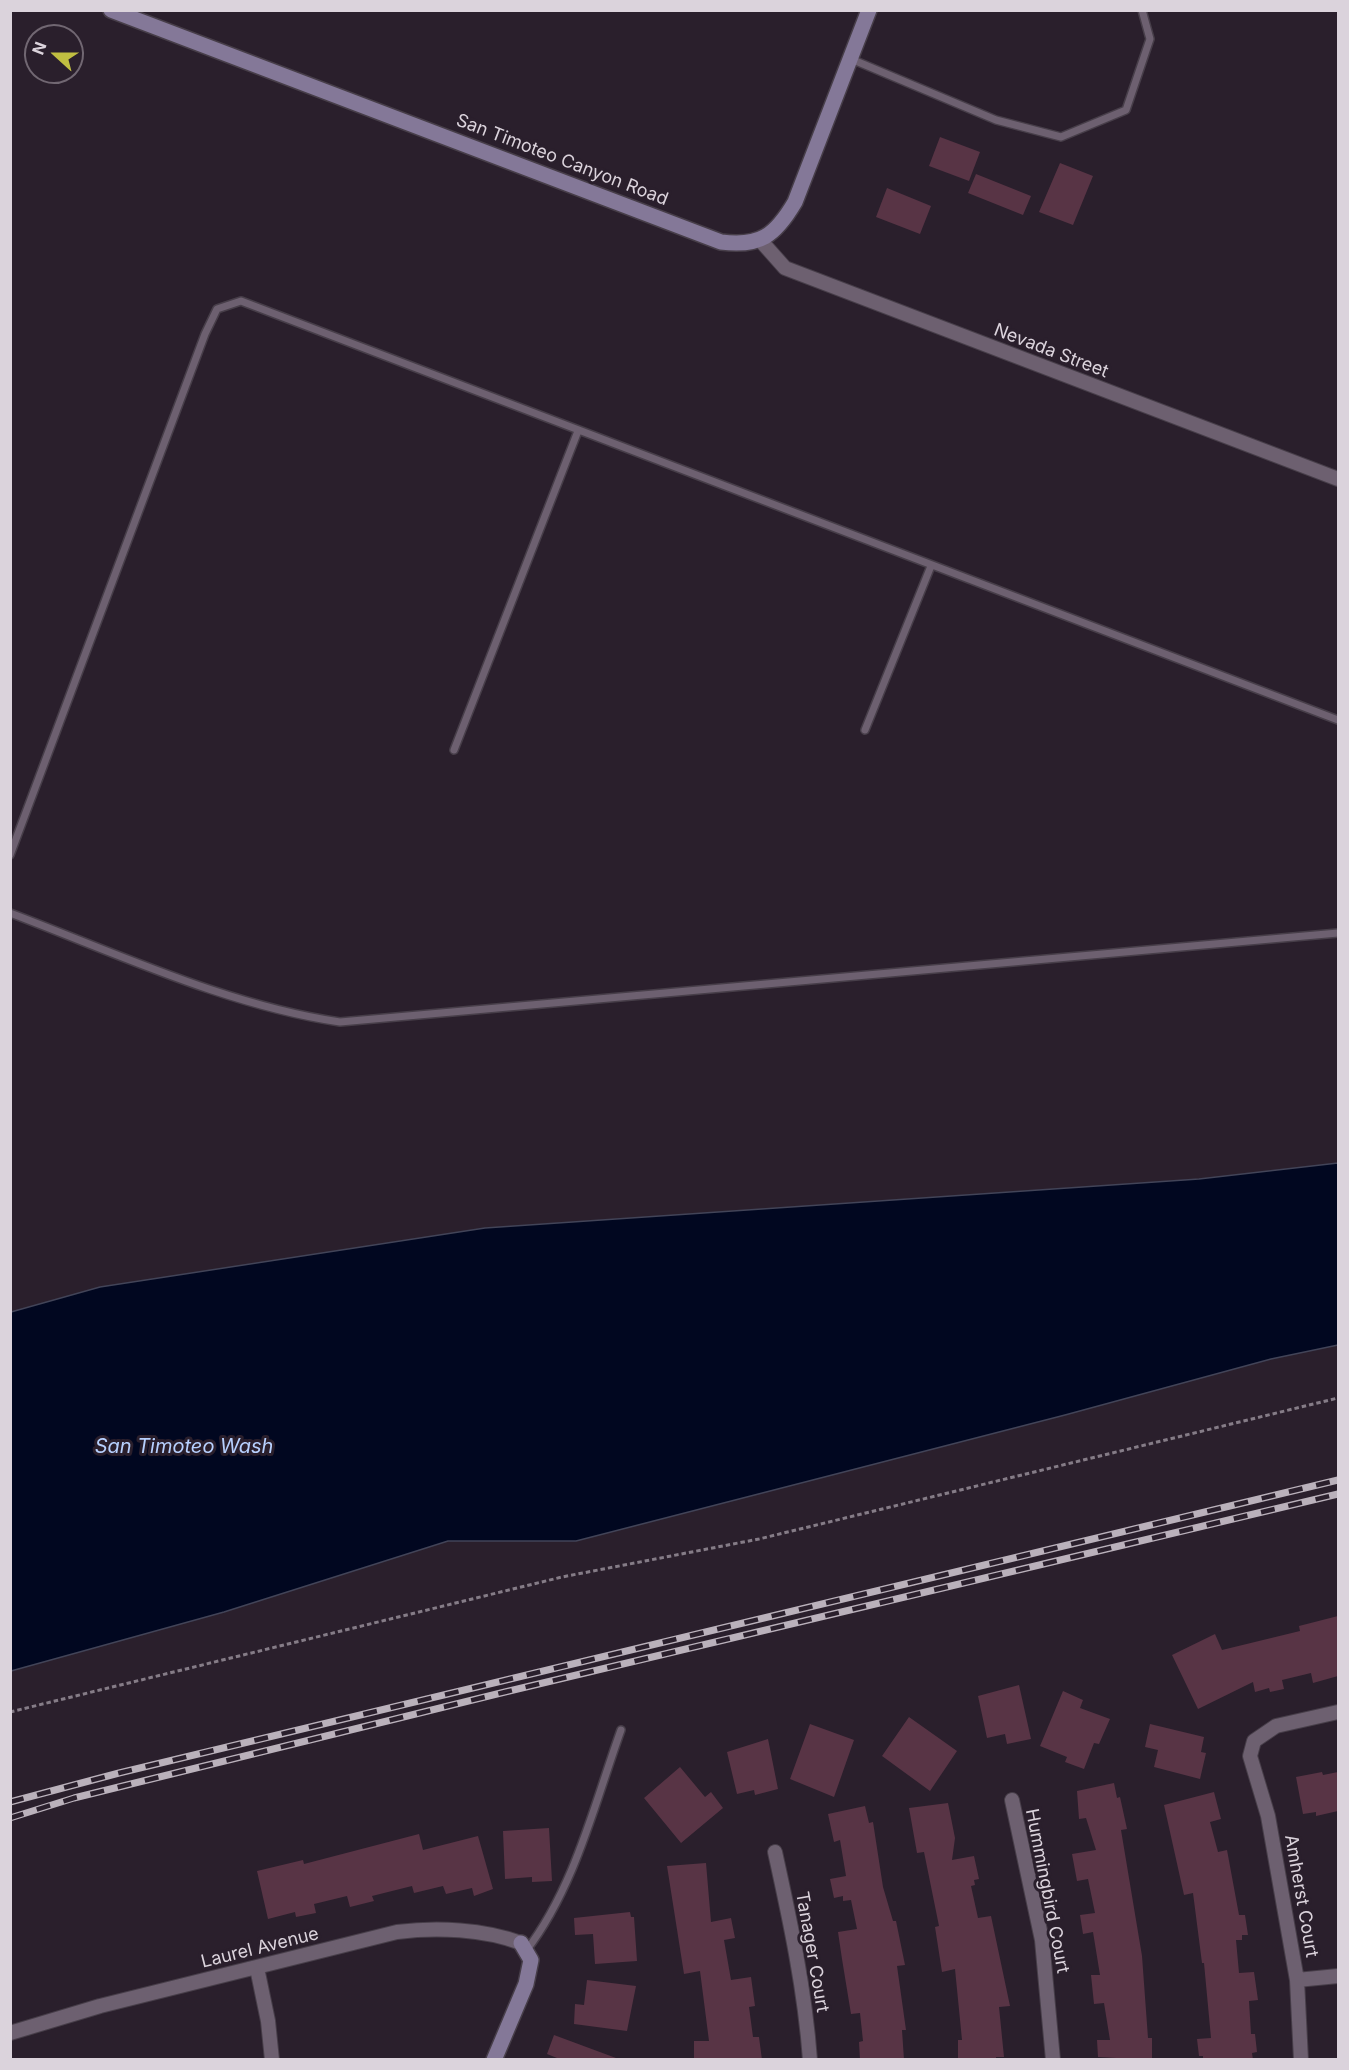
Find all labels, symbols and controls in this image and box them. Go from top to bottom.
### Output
north arrow [24,24,84,84]
text: N [28,39,51,58]
street label: San Timoteo Canyon Road [453,110,671,210]
street label: Nevada Street [991,319,1111,383]
water label: San Timoteo Wash [95,1435,273,1459]
street label: Hummingbird Court [1020,1807,1074,1975]
street label: Amherst Court [1280,1833,1322,1959]
street label: Tanager Court [791,1890,833,2014]
street label: Laurel Avenue [199,1923,321,1973]

